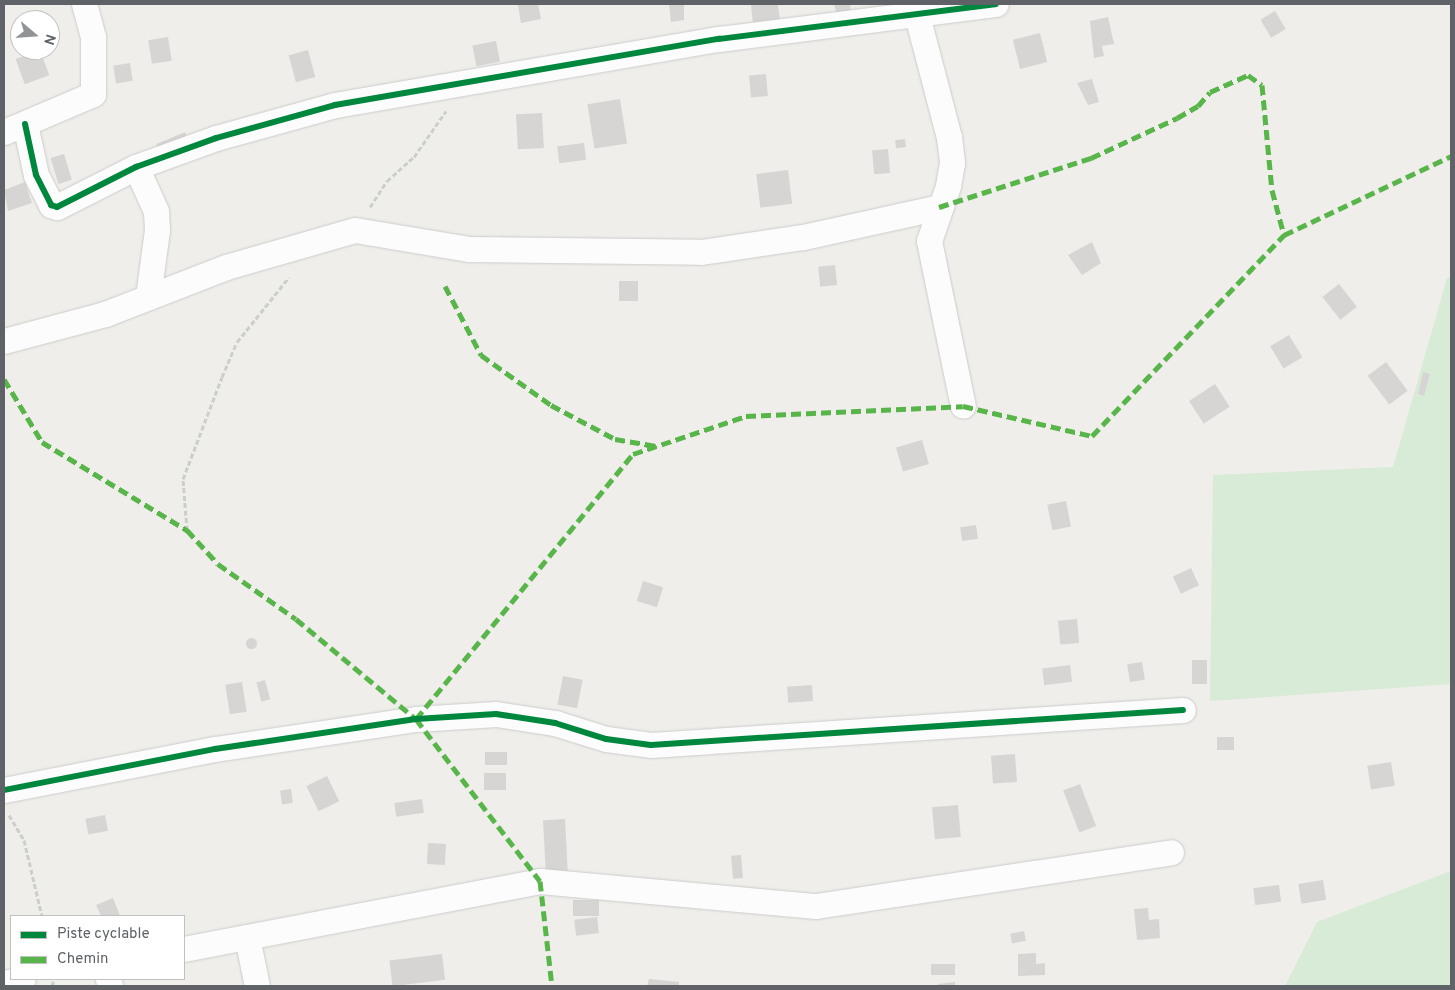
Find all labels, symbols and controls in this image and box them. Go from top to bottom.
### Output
north arrow [10,10,60,60]
text: N [39,32,58,47]
legend [10,915,185,980]
text: Piste cyclable [57,925,150,944]
text: Chemin [57,950,109,969]

